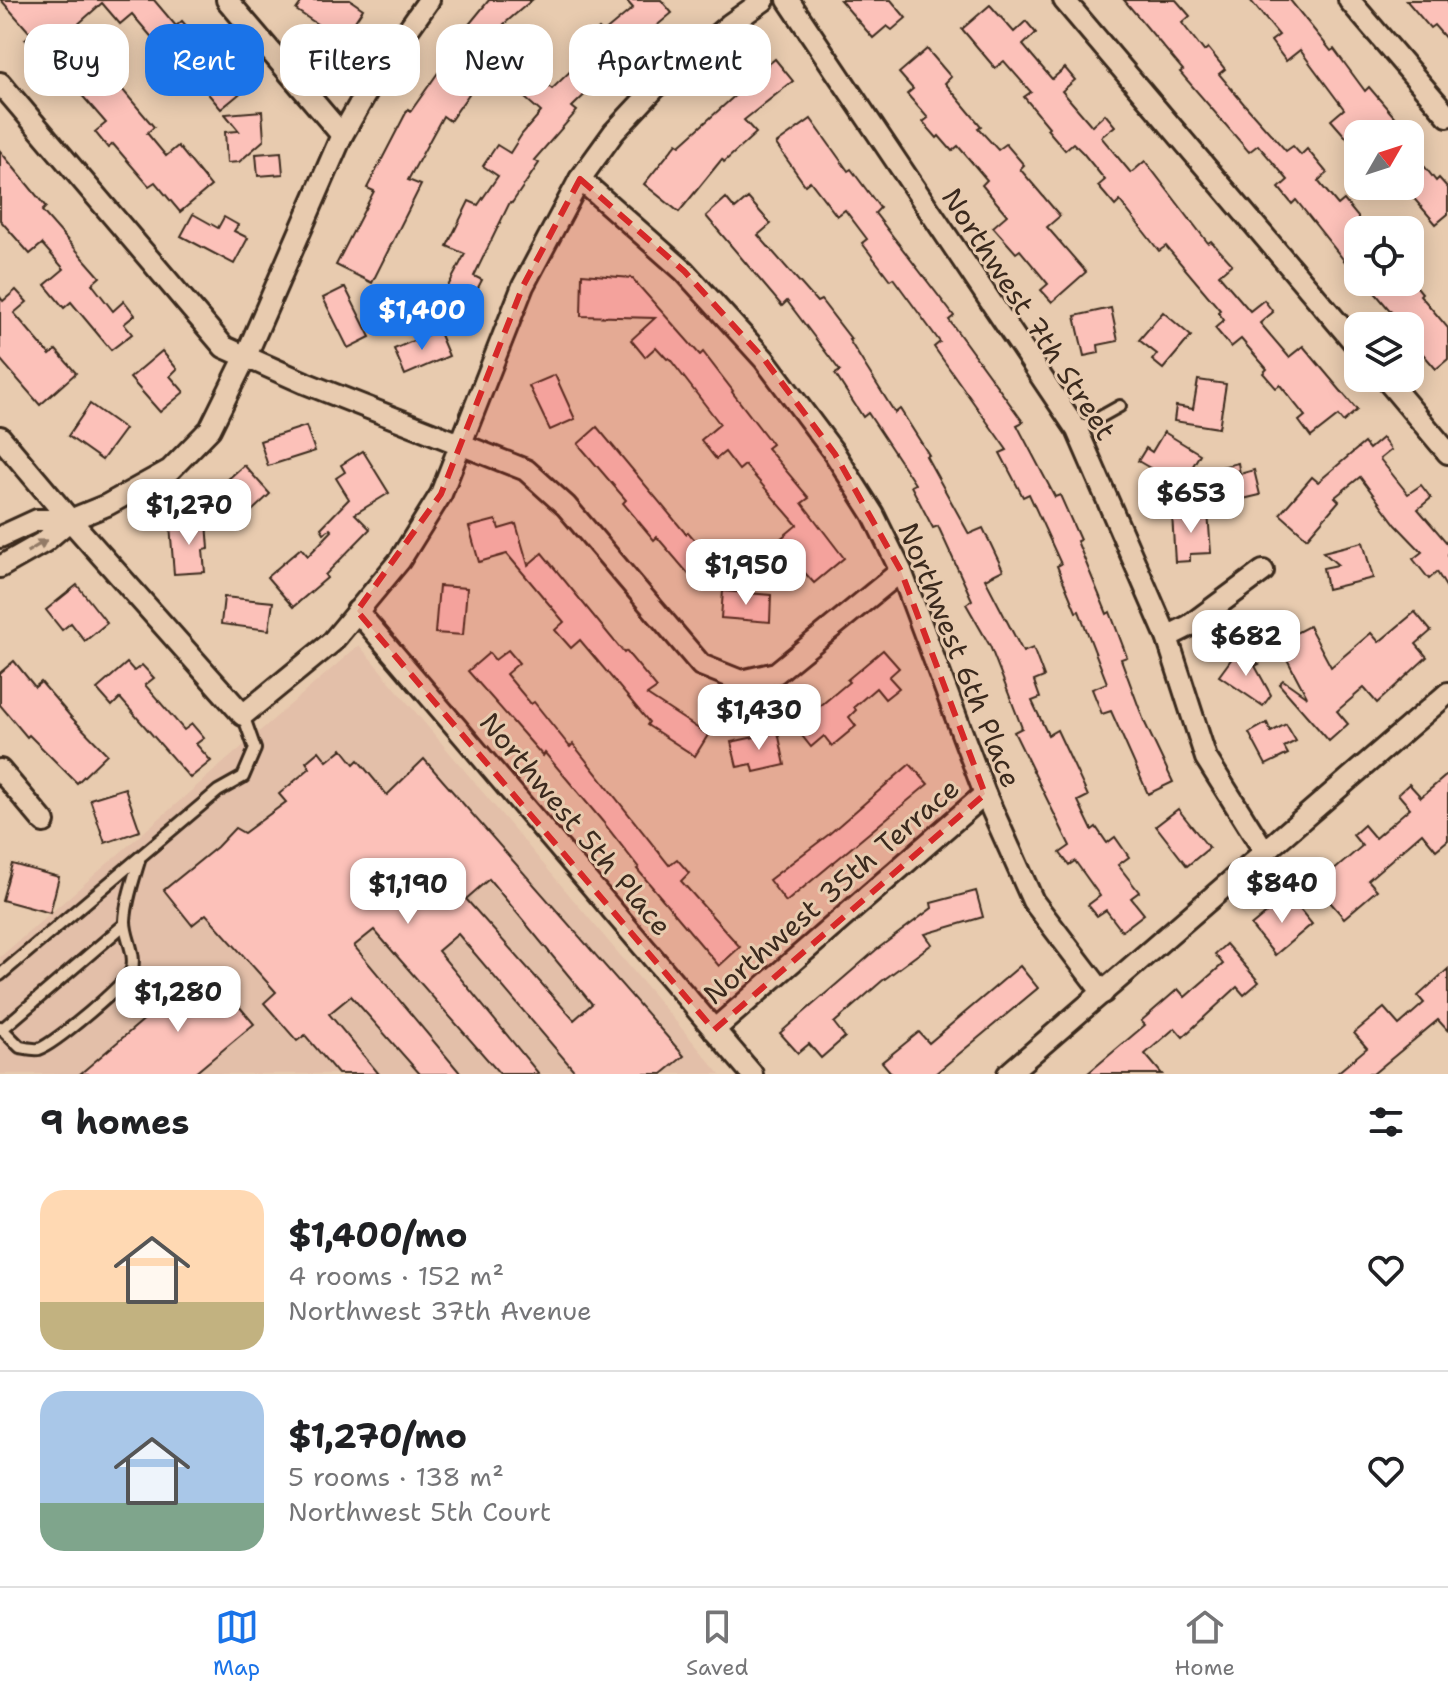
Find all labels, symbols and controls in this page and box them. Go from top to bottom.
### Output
chip: Buy [24,24,129,96]
chip: Rent [145,24,264,96]
chip: Filters [280,24,420,96]
chip: New [436,24,553,96]
chip: Apartment [569,24,771,96]
north arrow [1344,120,1424,200]
map controls [1344,120,1424,392]
street label: Northwest 7th Street [933,181,1125,447]
button: locate [1344,216,1424,296]
pin: $1,400 [357,284,487,352]
text: $1,400 [378,292,466,327]
button: layers [1344,312,1424,392]
pin: $653 [1144,467,1238,535]
text: $653 [1156,475,1226,510]
pin: $1,270 [124,479,254,547]
text: $1,270 [145,487,233,522]
street label: Northwest 6th Place [889,517,1031,793]
one-way arrow [26,539,48,553]
pin: $1,950 [681,539,811,607]
text: $1,950 [704,547,788,582]
pin: $682 [1199,610,1293,678]
text: $682 [1210,618,1282,653]
pin: $1,430 [694,684,824,752]
text: $1,430 [716,692,802,727]
street label: Northwest 5th Place [471,704,681,944]
street label: Northwest 35th Terrace [695,769,967,1013]
pin: $840 [1235,857,1329,925]
pin: $1,190 [343,858,473,926]
text: $840 [1246,865,1318,900]
text: $1,190 [368,866,448,901]
pin: $1,280 [113,966,243,1034]
text: $1,280 [134,974,222,1009]
text: 9 homes [40,1099,189,1145]
icon: filters [1364,1100,1408,1144]
text: $1,400/mo [288,1212,468,1258]
icon: home [104,1222,200,1318]
icon: heart [1364,1248,1408,1292]
text: 4 rooms · 152 m² [288,1258,504,1293]
text: Northwest 37th Avenue [288,1293,592,1328]
text: $1,270/mo [288,1413,467,1459]
icon: home [104,1423,200,1519]
icon: heart [1364,1449,1408,1493]
text: 5 rooms · 138 m² [288,1459,504,1494]
text: Northwest 5th Court [288,1494,551,1529]
tab: Map [213,1605,260,1682]
tab: Saved [686,1605,749,1682]
tab: Home [1175,1605,1235,1682]

